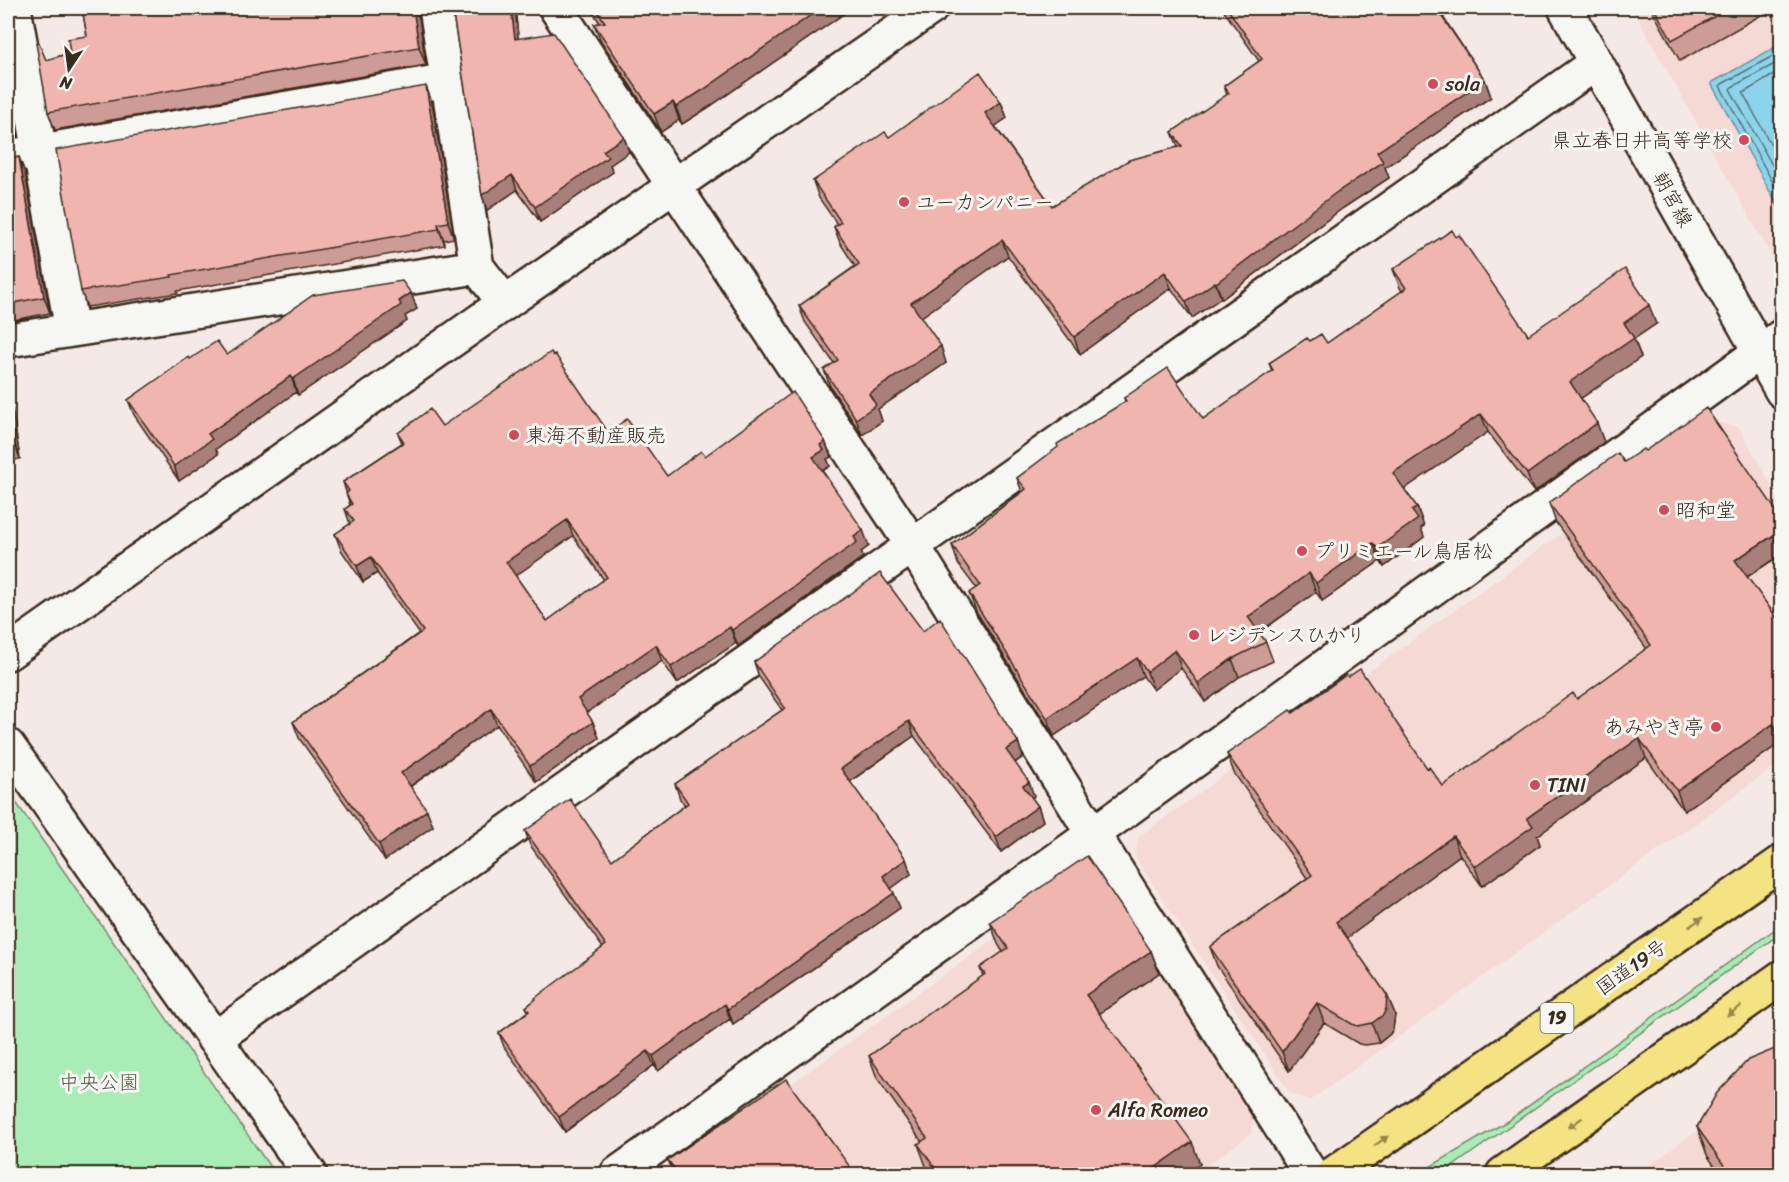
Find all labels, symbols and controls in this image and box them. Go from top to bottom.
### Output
north arrow [39,39,99,99]
place label: sola [1444,67,1481,102]
text: N [56,68,75,99]
marker: sola [1426,77,1440,91]
place label: 県立春日井高等学校 [1552,123,1732,158]
marker: 県立春日井高等学校 [1737,133,1751,147]
street label: 朝宮線 [1643,165,1702,234]
place label: ユーカンパニー [916,185,1054,220]
marker: ユーカンパニー [897,195,911,209]
place label: 東海不動産販売 [526,418,666,453]
marker: 東海不動産販売 [507,428,521,442]
place label: 昭和堂 [1676,493,1736,528]
marker: 昭和堂 [1657,503,1671,517]
place label: プリミエール鳥居松 [1314,534,1493,569]
marker: プリミエール鳥居松 [1295,544,1309,558]
place label: レジデンスひかり [1206,618,1366,653]
marker: レジデンスひかり [1187,628,1201,642]
place label: あみやき亭 [1604,710,1704,745]
marker: あみやき亭 [1709,720,1723,734]
place label: TINI [1547,768,1586,803]
marker: TINI [1528,778,1542,792]
one-way arrow [1688,917,1704,928]
street label: 国道19号 [1588,930,1674,1005]
road number: 19 [1540,1003,1574,1033]
one-way arrow [1726,1004,1741,1016]
park label: 中央公園 [59,1065,139,1100]
place label: Alfa Romeo [1107,1093,1208,1128]
marker: Alfa Romeo [1089,1103,1103,1117]
one-way arrow [1567,1117,1582,1129]
one-way arrow [1372,1135,1388,1147]

